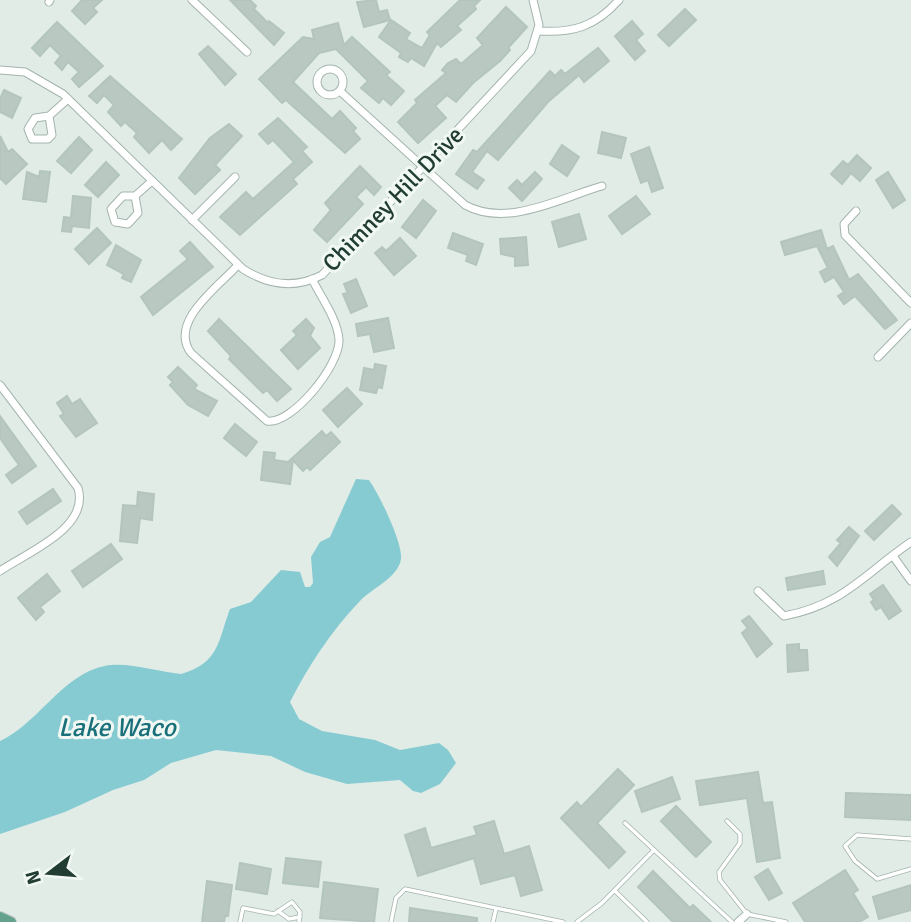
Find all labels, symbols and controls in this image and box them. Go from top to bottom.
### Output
street label: Chimney Hill Drive [316,120,470,278]
water label: Lake Waco [58,712,177,744]
north arrow [14,838,84,908]
text: N [20,868,47,887]

